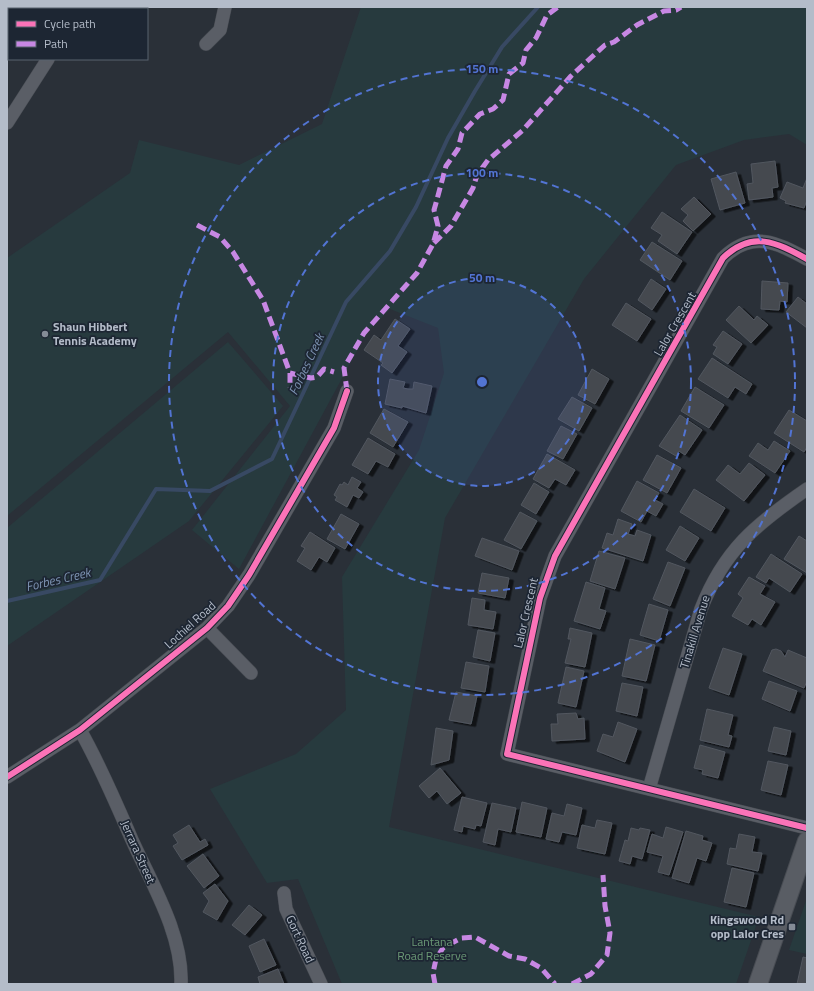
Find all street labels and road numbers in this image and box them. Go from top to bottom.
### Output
street label: Lalor Crescent [648,287,701,360]
street label: Lalor Crescent [508,575,543,650]
street label: Tinakill Avenue [674,593,715,671]
street label: Lochiel Road [160,596,220,653]
street label: Jerrara Street [116,817,161,887]
street label: Gort Road [281,912,320,966]

